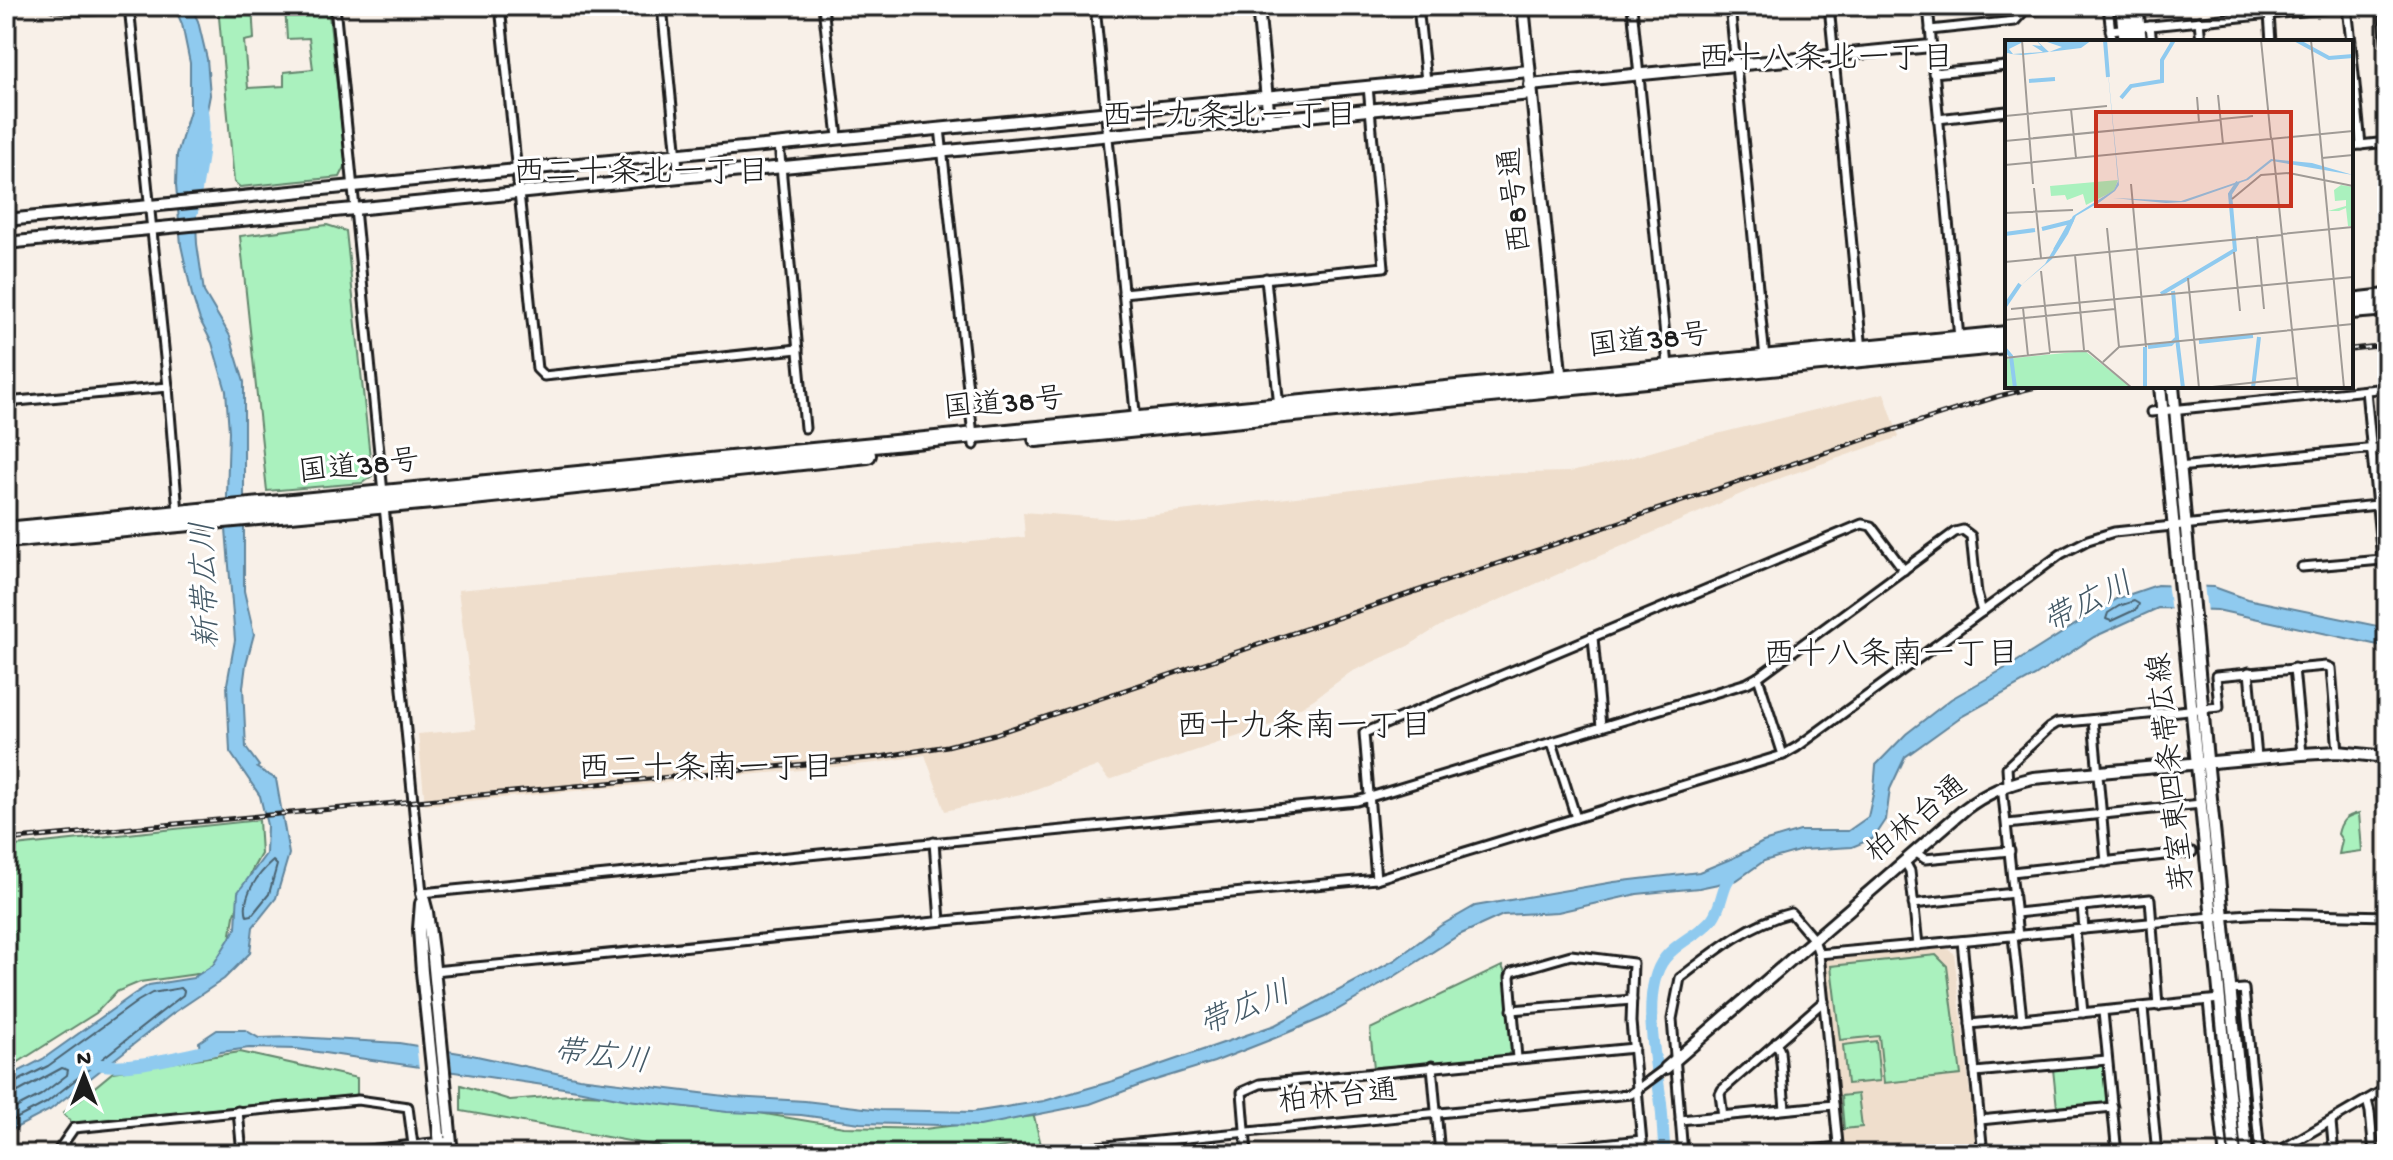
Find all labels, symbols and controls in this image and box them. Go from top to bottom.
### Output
inset map [2005,40,2353,388]
district label: 西十八条北一丁目 [1698,41,1954,80]
district label: 西十九条北一丁目 [1101,99,1357,138]
street label: 西8号通 [1495,145,1541,255]
district label: 西二十条北一丁目 [513,155,769,194]
street label: 国道38号 [1586,318,1712,367]
street label: 国道38号 [942,382,1066,429]
street label: 国道38号 [296,444,422,493]
water label: 新帯広川 [186,520,229,650]
water label: 帯広川 [2037,566,2140,643]
district label: 西十八条南一丁目 [1763,636,2019,676]
street label: 芽室東四条帯広線 [2142,651,2204,893]
district label: 西十九条南一丁目 [1176,708,1432,748]
district label: 西二十条南一丁目 [578,750,834,790]
street label: 柏林台通 [1859,768,1976,872]
water label: 帯広川 [1194,975,1298,1046]
water label: 帯広川 [551,1033,651,1084]
north arrow [44,1036,124,1116]
text: N [77,1047,91,1073]
street label: 柏林台通 [1276,1073,1400,1123]

